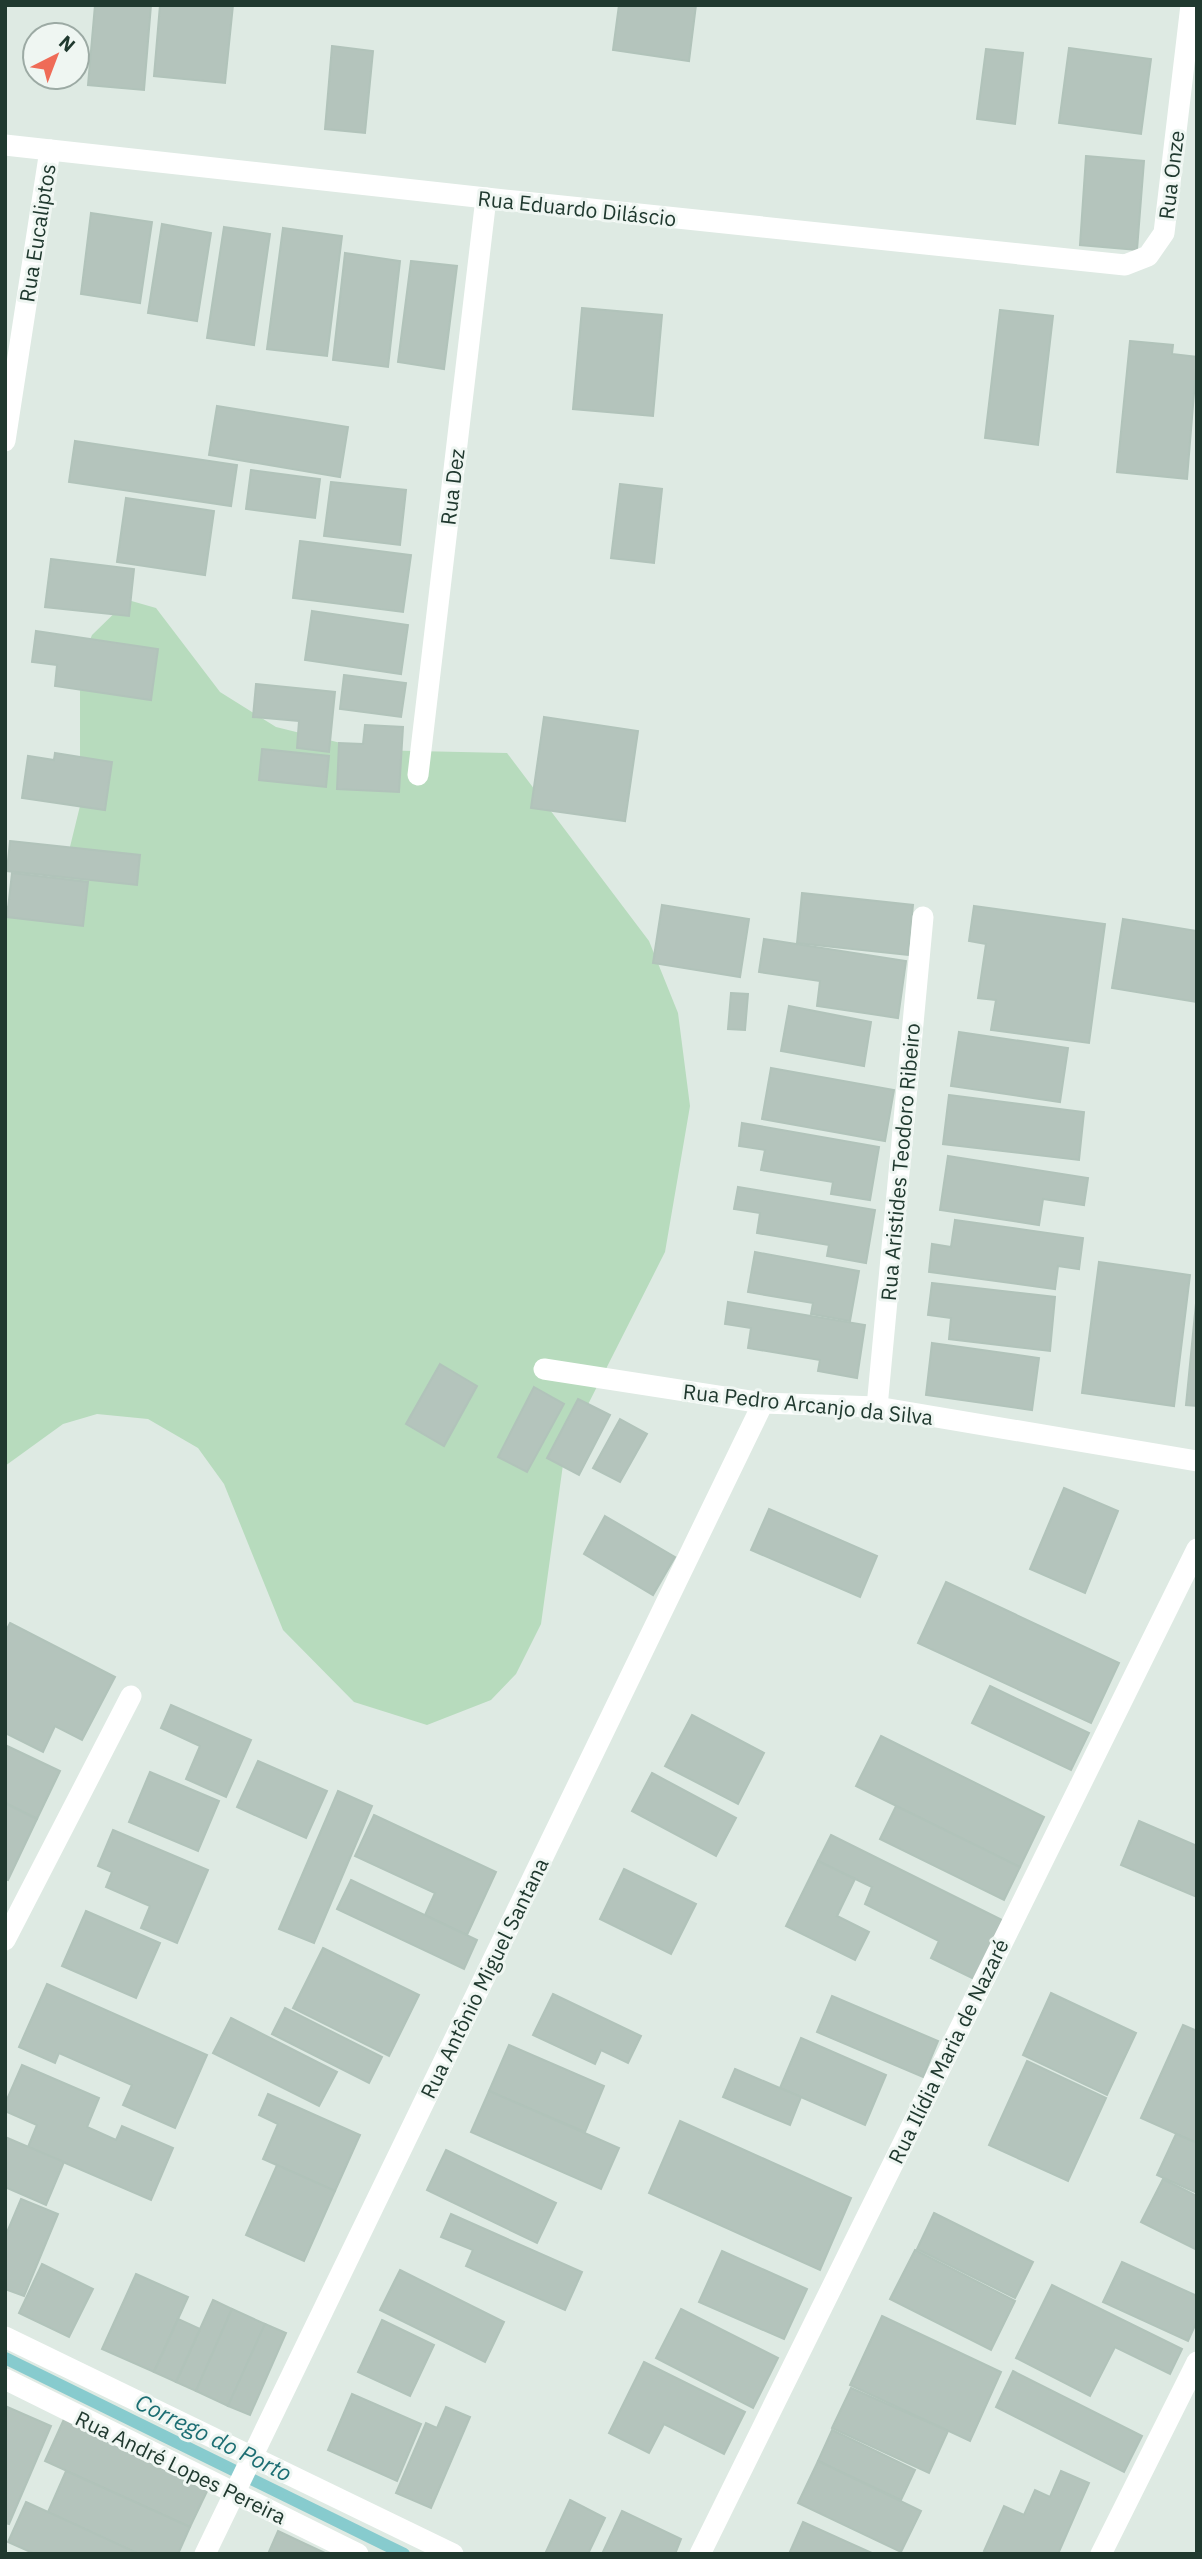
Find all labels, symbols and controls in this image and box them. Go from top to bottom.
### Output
north arrow [21,21,91,91]
text: N [54,30,81,57]
street label: Rua Onze [1152,129,1190,221]
street label: Rua Eucaliptos [12,162,62,304]
street label: Rua Eduardo Diláscio [476,184,678,232]
street label: Rua Dez [433,447,471,527]
street label: Rua Aristides Teodoro Ribeiro [874,1022,926,1302]
street label: Rua Pedro Arcanjo da Silva [682,1377,934,1431]
street label: Rua Antônio Miguel Santana [413,1853,555,2103]
street label: Rua Ilídia Maria de Nazaré [881,1934,1015,2168]
water label: Corrego do Porto [131,2386,297,2488]
street label: Rua André Lopes Pereira [71,2404,291,2530]

